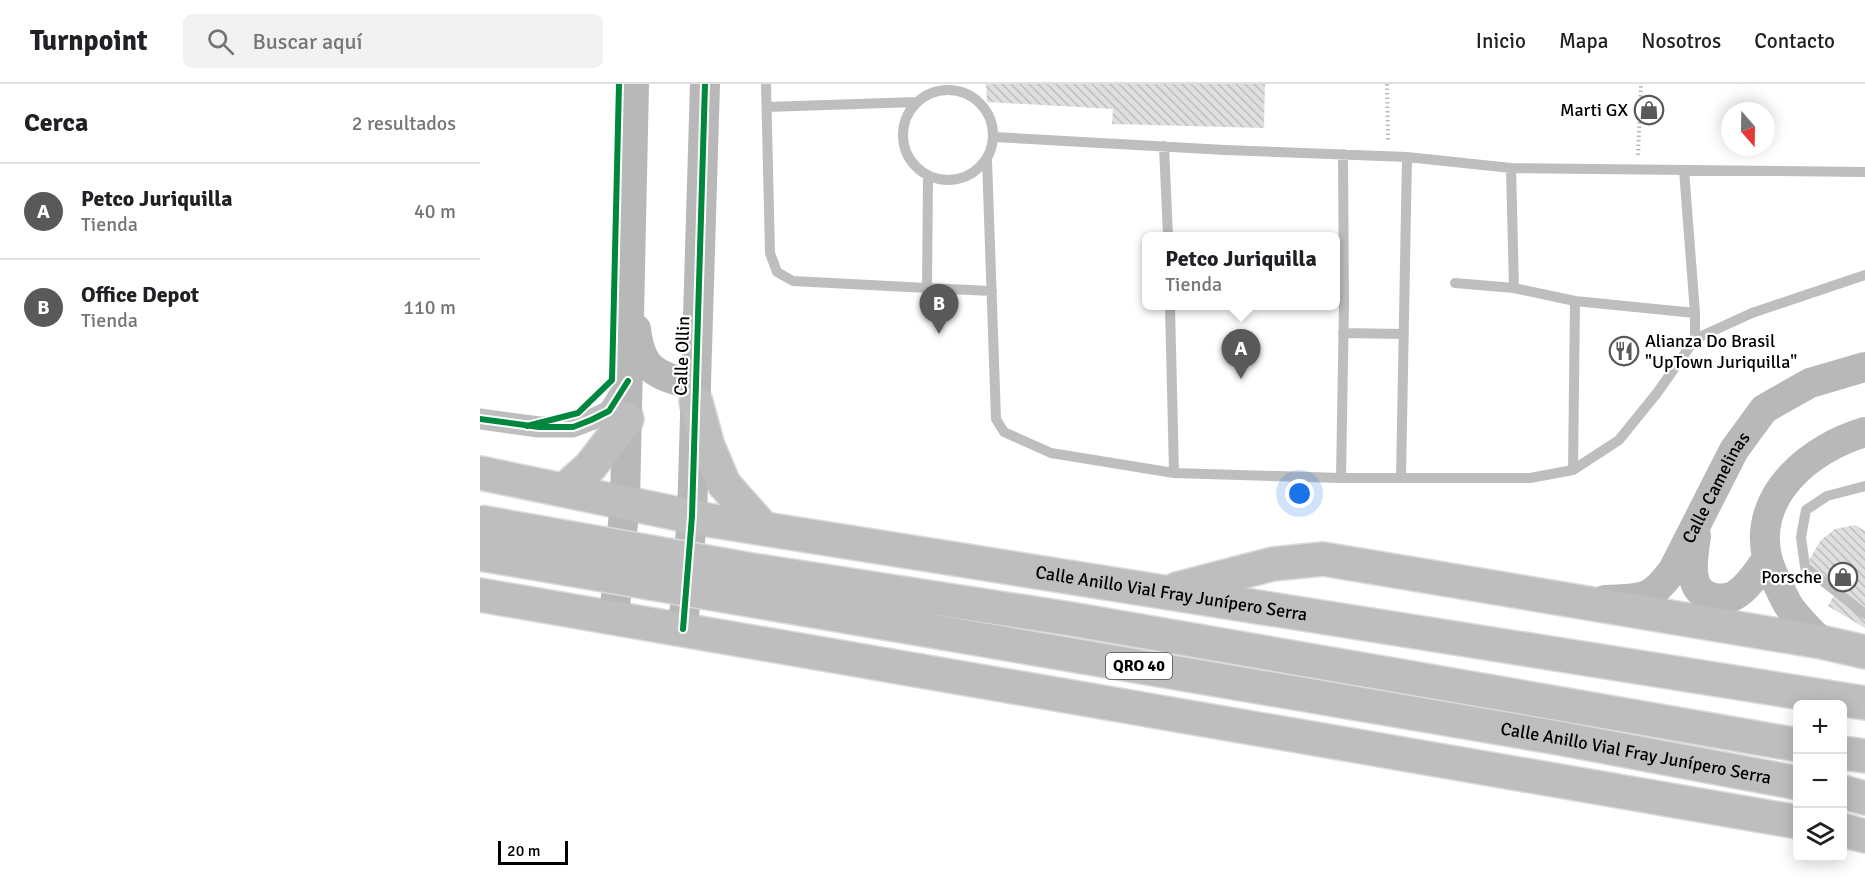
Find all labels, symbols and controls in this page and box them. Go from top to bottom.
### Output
search box [183,14,603,68]
text: Turnpoint [30,24,147,58]
icon: search [204,25,237,58]
text: Buscar aquí [252,28,363,55]
text: Inicio [1476,28,1526,54]
text: Mapa [1559,28,1608,54]
text: Nosotros [1641,28,1721,54]
text: Contacto [1754,28,1835,54]
shop icon: Marti GX [1633,94,1665,126]
place label: Marti GX [1560,99,1628,121]
north arrow [1721,102,1775,156]
text: Cerca [24,107,88,139]
text: 2 resultados [352,111,456,136]
text: Petco Juriquilla [81,185,233,212]
text: A [37,199,50,224]
text: 40 m [414,199,456,224]
text: Tienda [81,212,138,237]
popup [1142,232,1340,310]
text: Petco Juriquilla [1165,245,1317,272]
text: Tienda [1165,272,1222,297]
text: Office Depot [81,281,199,308]
pin: B [920,284,958,334]
text: B [37,295,50,320]
text: 110 m [403,295,456,320]
text: Tienda [81,308,138,333]
street label: Calle Ollin [670,316,694,396]
pin: A [1222,330,1260,379]
place label: Alianza Do Brasil "UpTown Juriquilla" [1645,330,1797,373]
restaurant icon: Alianza Do Brasil "UpTown Juriquilla" [1608,335,1640,367]
street label: Calle Camelinas [1677,427,1755,547]
your location [1285,479,1314,508]
street label: Calle Anillo Vial Fray Junípero Serra [1034,561,1309,626]
shop icon: Porsche [1827,561,1859,593]
place label: Porsche [1761,566,1822,588]
road number: QRO 40 [1106,653,1172,679]
map controls [1793,700,1847,862]
button: + [1793,700,1847,754]
street label: Calle Anillo Vial Fray Junípero Serra [1499,717,1773,789]
button: − [1793,754,1847,808]
button: layers [1793,808,1847,862]
scale bar [498,838,568,866]
text: 20 m [507,841,541,861]

